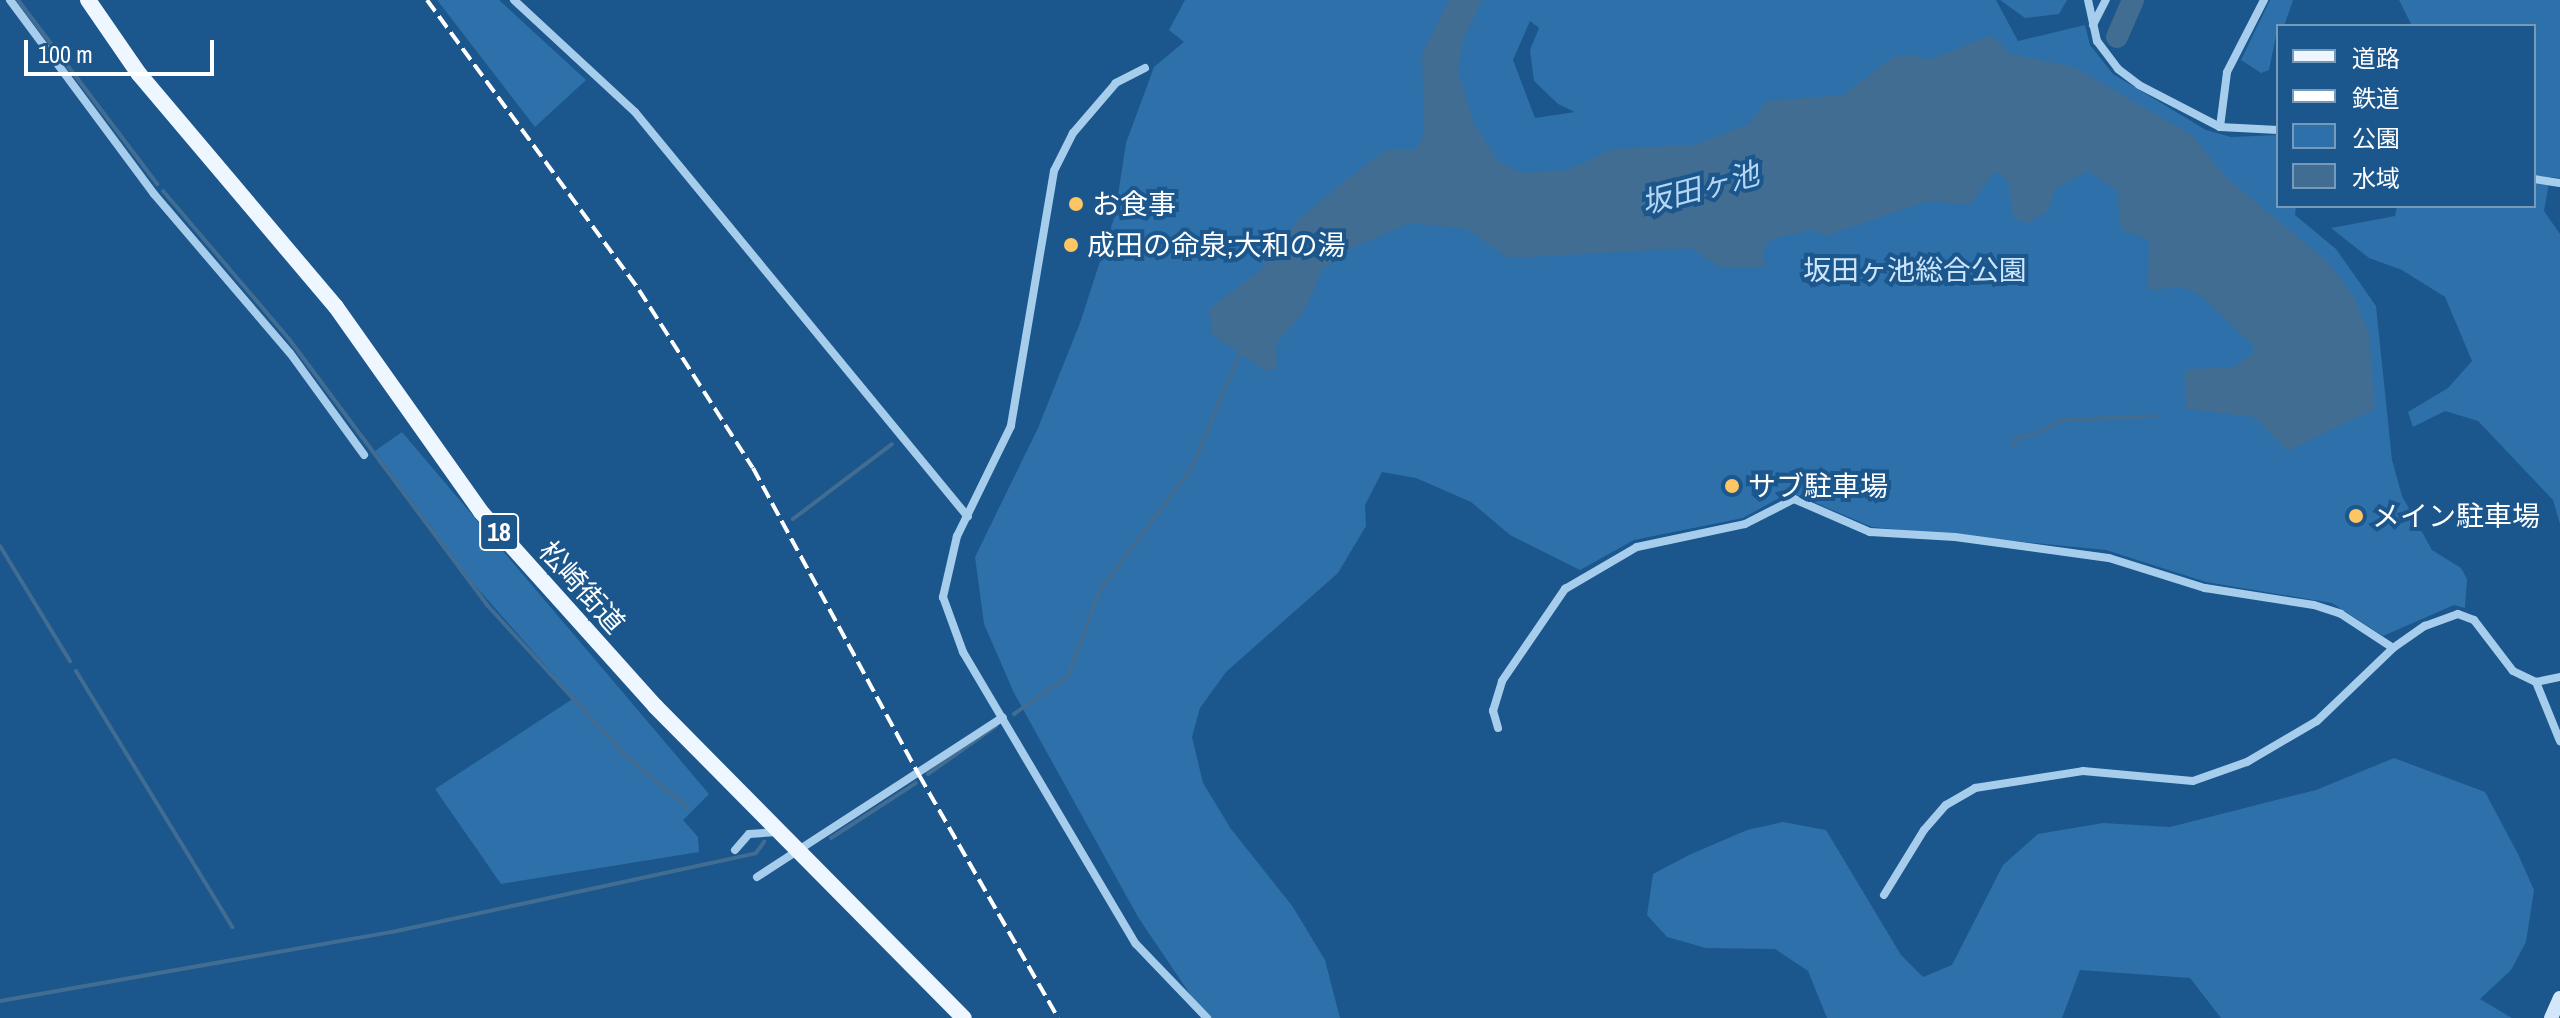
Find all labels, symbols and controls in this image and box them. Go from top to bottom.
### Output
scale bar [28,24,218,74]
legend [2276,24,2536,208]
text: 100 m [38,38,93,70]
text: 道路 [2352,42,2400,74]
text: 鉄道 [2352,82,2400,114]
text: 公園 [2352,122,2400,154]
water label: 坂田ヶ池 [1637,155,1763,221]
text: 水域 [2352,162,2400,194]
place label: お食事 [1092,187,1176,221]
marker: お食事 [1067,195,1085,213]
place label: 成田の命泉;大和の湯 [1087,228,1345,262]
marker: 成田の命泉;大和の湯 [1062,236,1080,254]
park label: 坂田ヶ池総合公園 [1803,253,2027,287]
place label: サブ駐車場 [1748,469,1888,503]
marker: サブ駐車場 [1723,477,1741,495]
place label: メイン駐車場 [2372,499,2540,533]
marker: メイン駐車場 [2347,507,2365,525]
road number: 18 [479,510,519,554]
street label: 松崎街道 [532,534,632,640]

